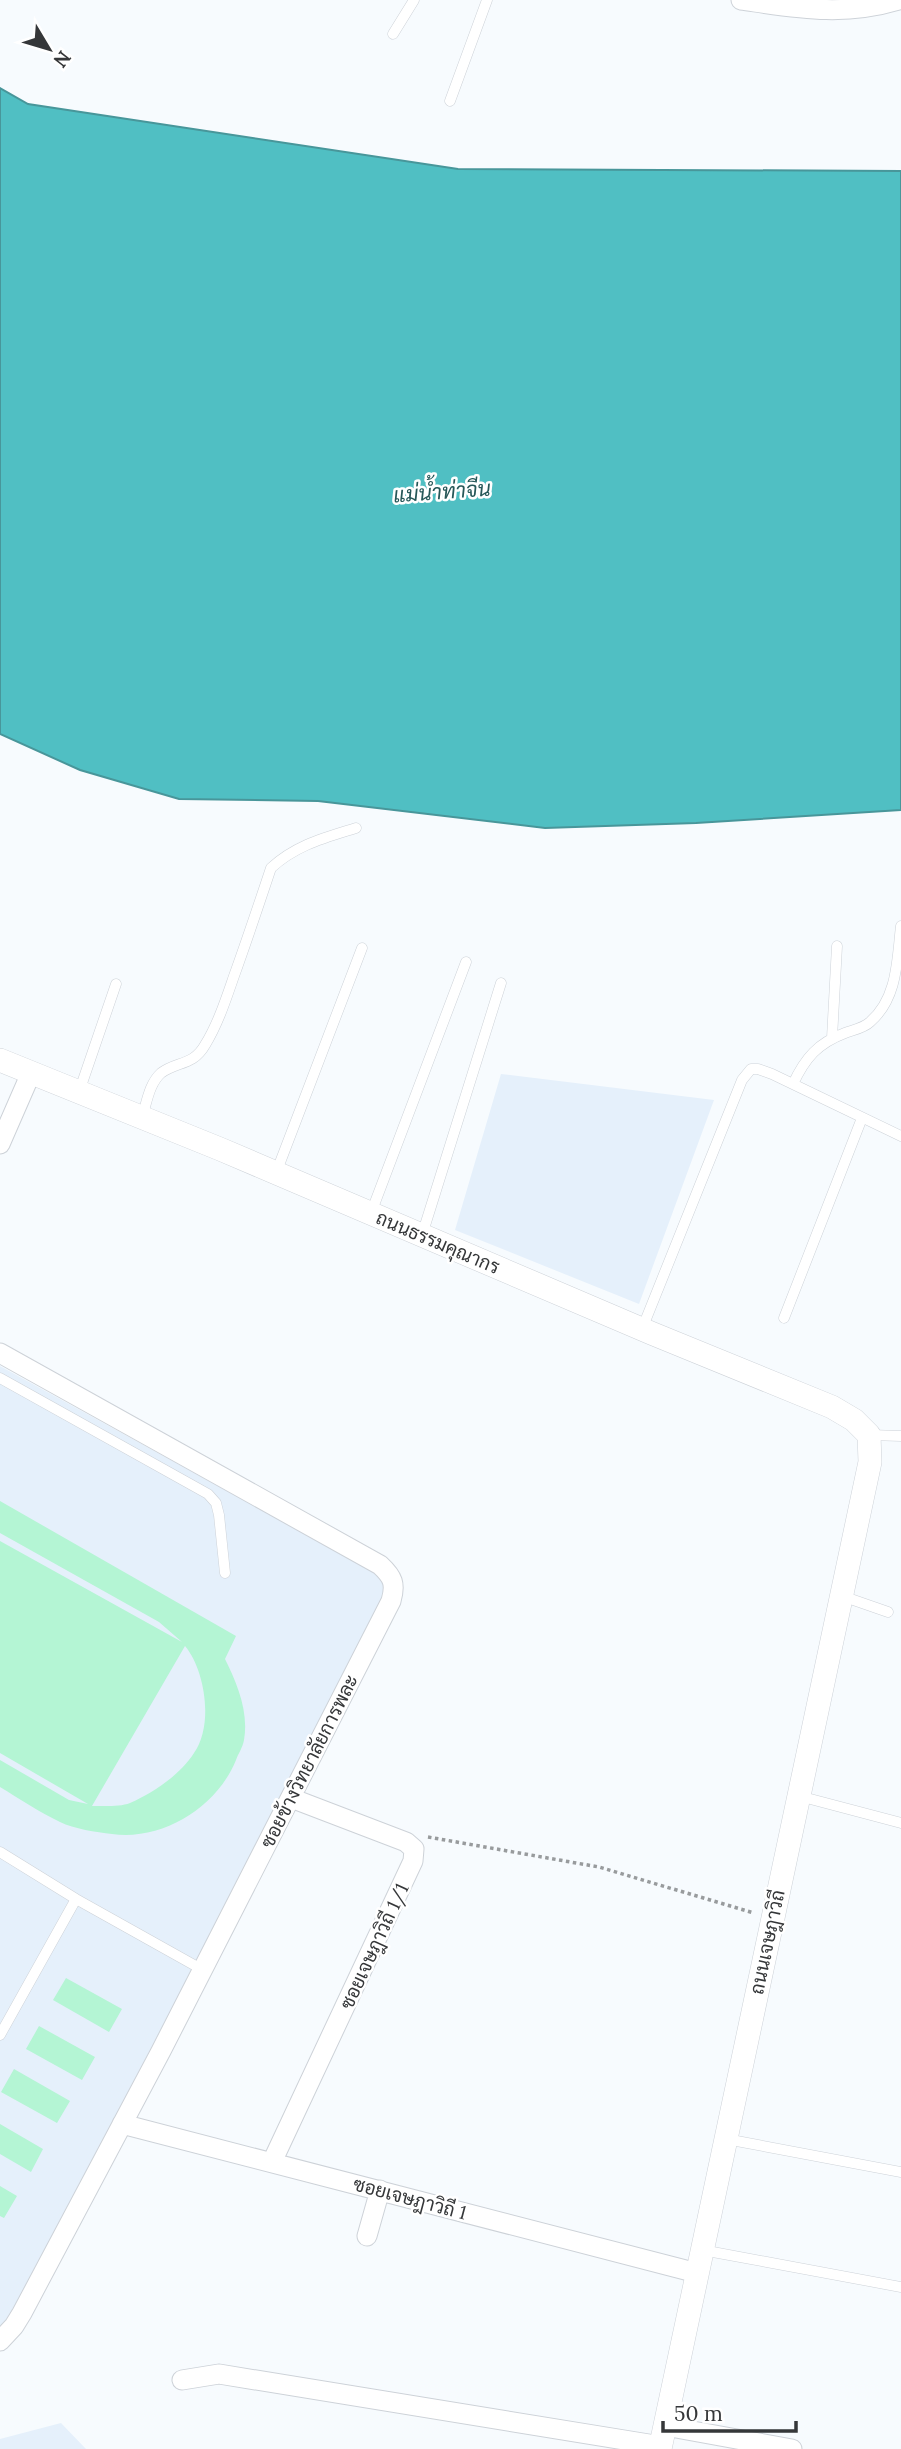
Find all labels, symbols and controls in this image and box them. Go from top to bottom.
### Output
north arrow [14,14,84,84]
text: N [48,46,76,73]
water label: แม่น้ำท่าจีน [392,471,492,508]
street label: ถนนธรรมคุณากร [372,1205,504,1280]
street label: ซอยข้างวิทยาลัยการพละ [255,1670,363,1852]
street label: ซอยเจษฎาวิถี 1/1 [334,1879,415,2013]
street label: ถนนเจษฎาวิถี [744,1888,791,1997]
street label: ซอยเจษฎาวิถี 1 [350,2171,469,2226]
scale bar [663,2390,796,2434]
text: 50 m [674,2400,723,2427]

